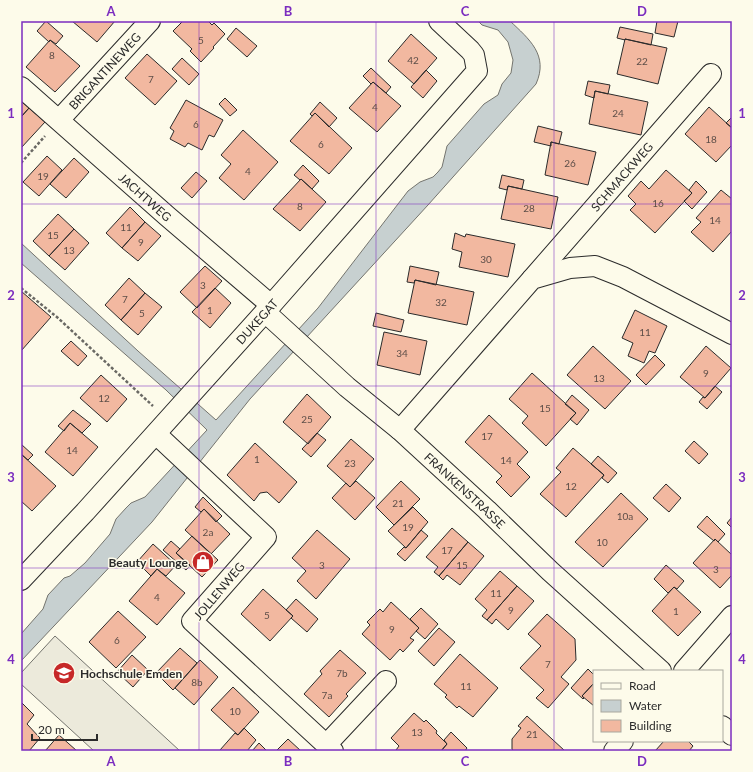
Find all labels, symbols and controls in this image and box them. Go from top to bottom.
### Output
text: A [105,3,116,19]
text: B [284,3,293,19]
text: C [461,3,470,19]
text: D [637,3,647,19]
street label: BRIGANTINEWEG [65,29,144,112]
house number: 5 [198,34,204,46]
house number: 8 [49,49,55,61]
house number: 42 [407,54,419,66]
house number: 22 [636,55,648,67]
house number: 7 [148,73,154,85]
house number: 4 [372,101,378,113]
text: 1 [7,105,15,121]
text: 1 [738,105,746,121]
house number: 24 [612,107,624,119]
house number: 6 [193,118,199,130]
house number: 18 [705,133,717,145]
house number: 6 [318,138,324,150]
street label: SCHMACKWEG [587,139,656,214]
house number: 26 [564,157,576,169]
house number: 4 [245,165,251,177]
house number: 19 [37,170,49,182]
street label: JACHTWEG [116,170,175,224]
house number: 16 [652,197,664,209]
house number: 8 [297,200,303,212]
house number: 28 [523,202,535,214]
house number: 14 [709,214,721,226]
house number: 11 [120,221,132,233]
house number: 15 [47,229,59,241]
house number: 9 [138,236,144,248]
house number: 13 [63,244,75,256]
house number: 30 [480,253,492,265]
house number: 3 [200,279,206,291]
text: 2 [7,287,15,303]
text: 2 [738,287,746,303]
house number: 7 [122,293,128,305]
street label: DUKEGAT [232,295,281,347]
house number: 32 [435,296,447,308]
house number: 1 [207,304,213,316]
house number: 5 [139,307,145,319]
house number: 11 [639,326,651,338]
house number: 34 [396,347,408,359]
house number: 9 [703,367,709,379]
house number: 13 [593,372,605,384]
house number: 12 [98,392,110,404]
house number: 15 [539,402,551,414]
house number: 25 [301,413,313,425]
house number: 17 [481,430,493,442]
house number: 14 [66,444,78,456]
street label: FRANKENSTRASSE [422,449,509,531]
house number: 1 [254,453,260,465]
house number: 14 [500,454,512,466]
house number: 23 [344,457,356,469]
text: 3 [7,469,15,485]
text: 3 [738,469,746,485]
house number: 12 [565,480,577,492]
house number: 21 [392,497,404,509]
house number: 10a [617,510,633,522]
house number: 19 [402,521,414,533]
house number: 2a [203,526,213,538]
house number: 10 [596,536,608,548]
house number: 17 [441,544,453,556]
shop icon: Beauty Lounge [190,549,216,575]
place label: Beauty Lounge [109,555,189,570]
street label: JOLLENWEG [190,559,248,623]
house number: 3 [319,559,325,571]
house number: 15 [456,559,468,571]
house number: 3 [713,563,719,575]
house number: 11 [490,587,502,599]
house number: 4 [154,591,160,603]
house number: 9 [508,604,514,616]
house number: 1 [673,605,679,617]
house number: 5 [264,609,270,621]
house number: 9 [389,623,395,635]
house number: 6 [114,634,120,646]
text: 4 [7,651,15,667]
text: 4 [738,651,746,667]
house number: 7 [545,658,551,670]
school or university icon: Hochschule Emden [51,660,77,686]
place label: Hochschule Emden [80,666,182,681]
house number: 7b [336,667,348,679]
legend [593,670,723,742]
house number: 8b [191,676,203,688]
text: Road [629,678,656,693]
house number: 11 [460,680,472,692]
house number: 7a [322,689,332,701]
text: Water [629,698,662,713]
house number: 10 [229,705,241,717]
scale bar [32,716,97,742]
text: Building [629,718,672,733]
text: 20 m [38,722,65,737]
house number: 13 [411,726,423,738]
house number: 21 [526,728,538,740]
text: A [105,753,116,769]
text: B [284,753,293,769]
text: C [461,753,470,769]
text: D [637,753,647,769]

